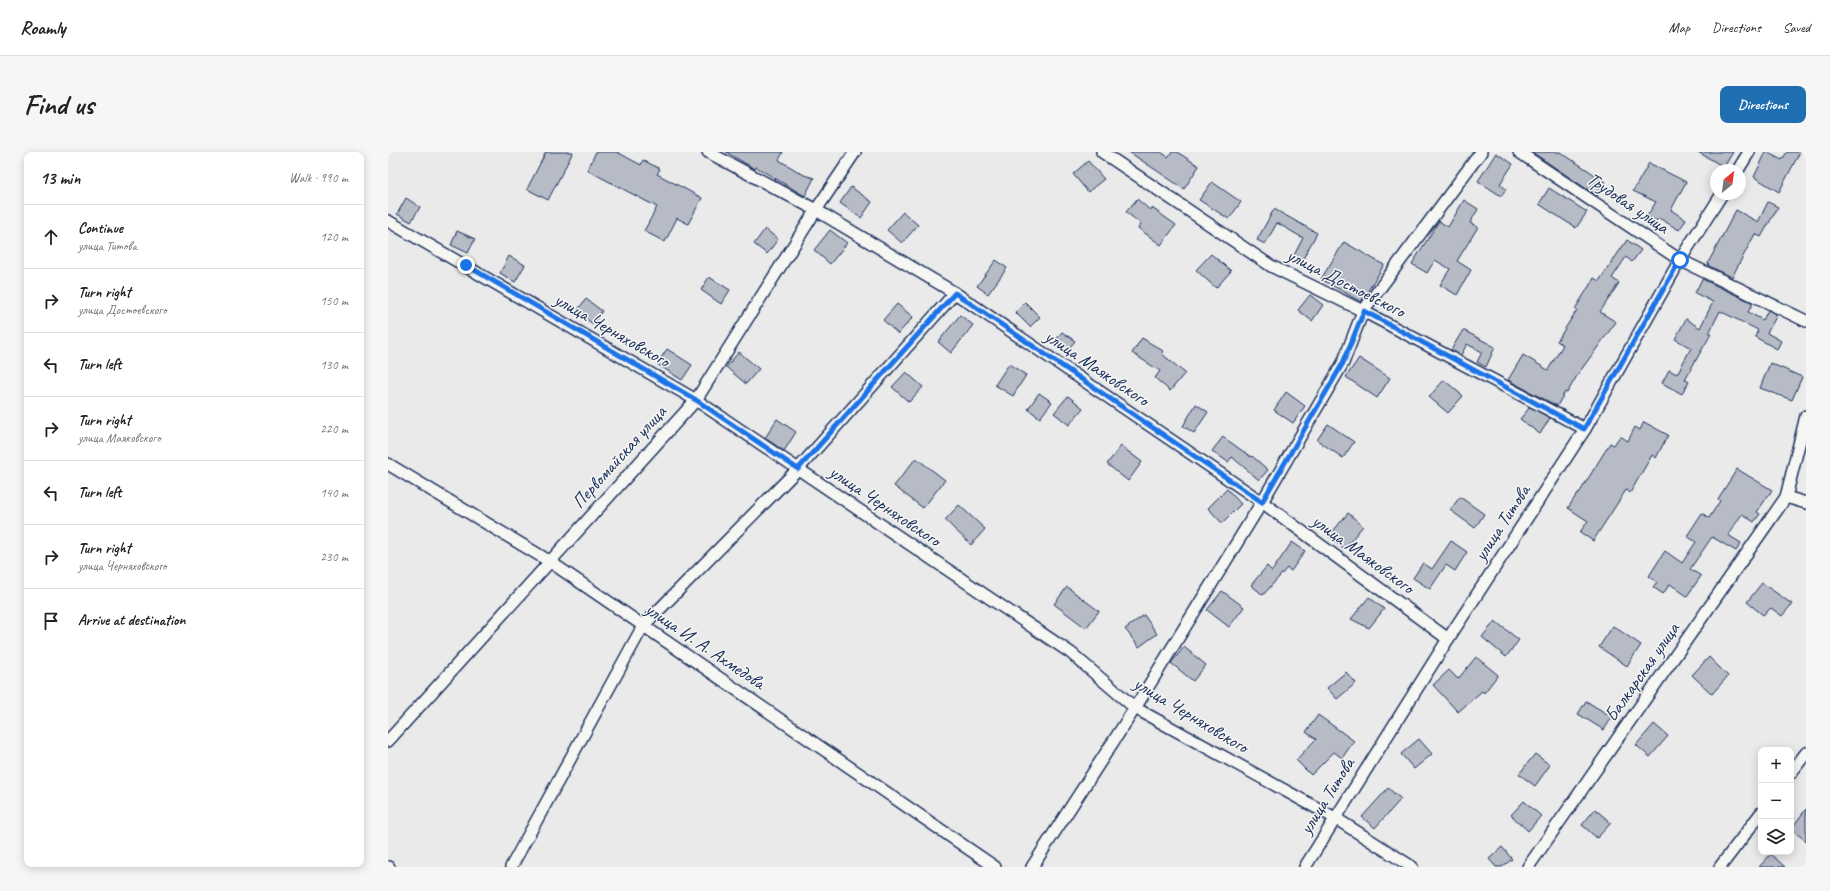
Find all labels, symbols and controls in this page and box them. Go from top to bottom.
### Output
text: Roamly [20,16,66,40]
text: Map [1669,19,1690,36]
text: Directions [1712,19,1761,36]
text: Saved [1783,19,1810,36]
button: Directions [1720,86,1806,123]
text: Find us [24,87,94,122]
north arrow [1710,164,1746,200]
street label: Трудовая улица [1582,167,1675,240]
text: 13 min [40,168,80,189]
text: Walk · 990 m [289,170,348,186]
text: Continue [78,219,123,238]
icon: ahead [40,226,62,248]
text: 120 m [320,229,348,245]
text: улица Титова [78,238,137,254]
street label: улица Достоевского [1282,242,1411,324]
route start [1671,251,1689,269]
route end [457,256,475,274]
text: Turn right [78,283,131,302]
street label: улица Черняховского [549,287,676,374]
icon: right [40,290,62,312]
text: 150 m [320,293,348,309]
text: улица Достоевского [78,302,167,318]
street label: улица Маяковского [1039,324,1156,413]
icon: left [40,354,62,376]
text: Turn left [78,355,121,374]
text: 130 m [320,357,348,373]
street label: Первомайская улица [567,400,672,513]
text: Turn right [78,411,131,430]
icon: right [40,418,62,440]
text: 220 m [320,421,348,437]
text: улица Маяковского [78,430,161,446]
street label: улица Черняховского [824,459,947,553]
street label: улица Титова [1468,479,1537,566]
icon: left [40,482,62,504]
text: Turn left [78,483,121,502]
text: 140 m [320,485,348,501]
street label: улица Маяковского [1306,508,1421,601]
text: Turn right [78,539,131,558]
icon: right [40,546,62,568]
text: 230 m [320,549,348,565]
text: улица Черняховского [78,558,166,574]
street label: улица И. А. Ахмедова [640,597,771,696]
icon: arrive [40,610,62,632]
text: Arrive at destination [78,611,185,630]
street label: Балкарская улица [1599,616,1686,726]
street label: улица Черняховского [1129,671,1255,760]
map controls [1758,747,1794,855]
button: + [1758,747,1794,783]
street label: улица Титова [1294,751,1361,840]
button: − [1758,783,1794,819]
button: layers [1758,819,1794,855]

